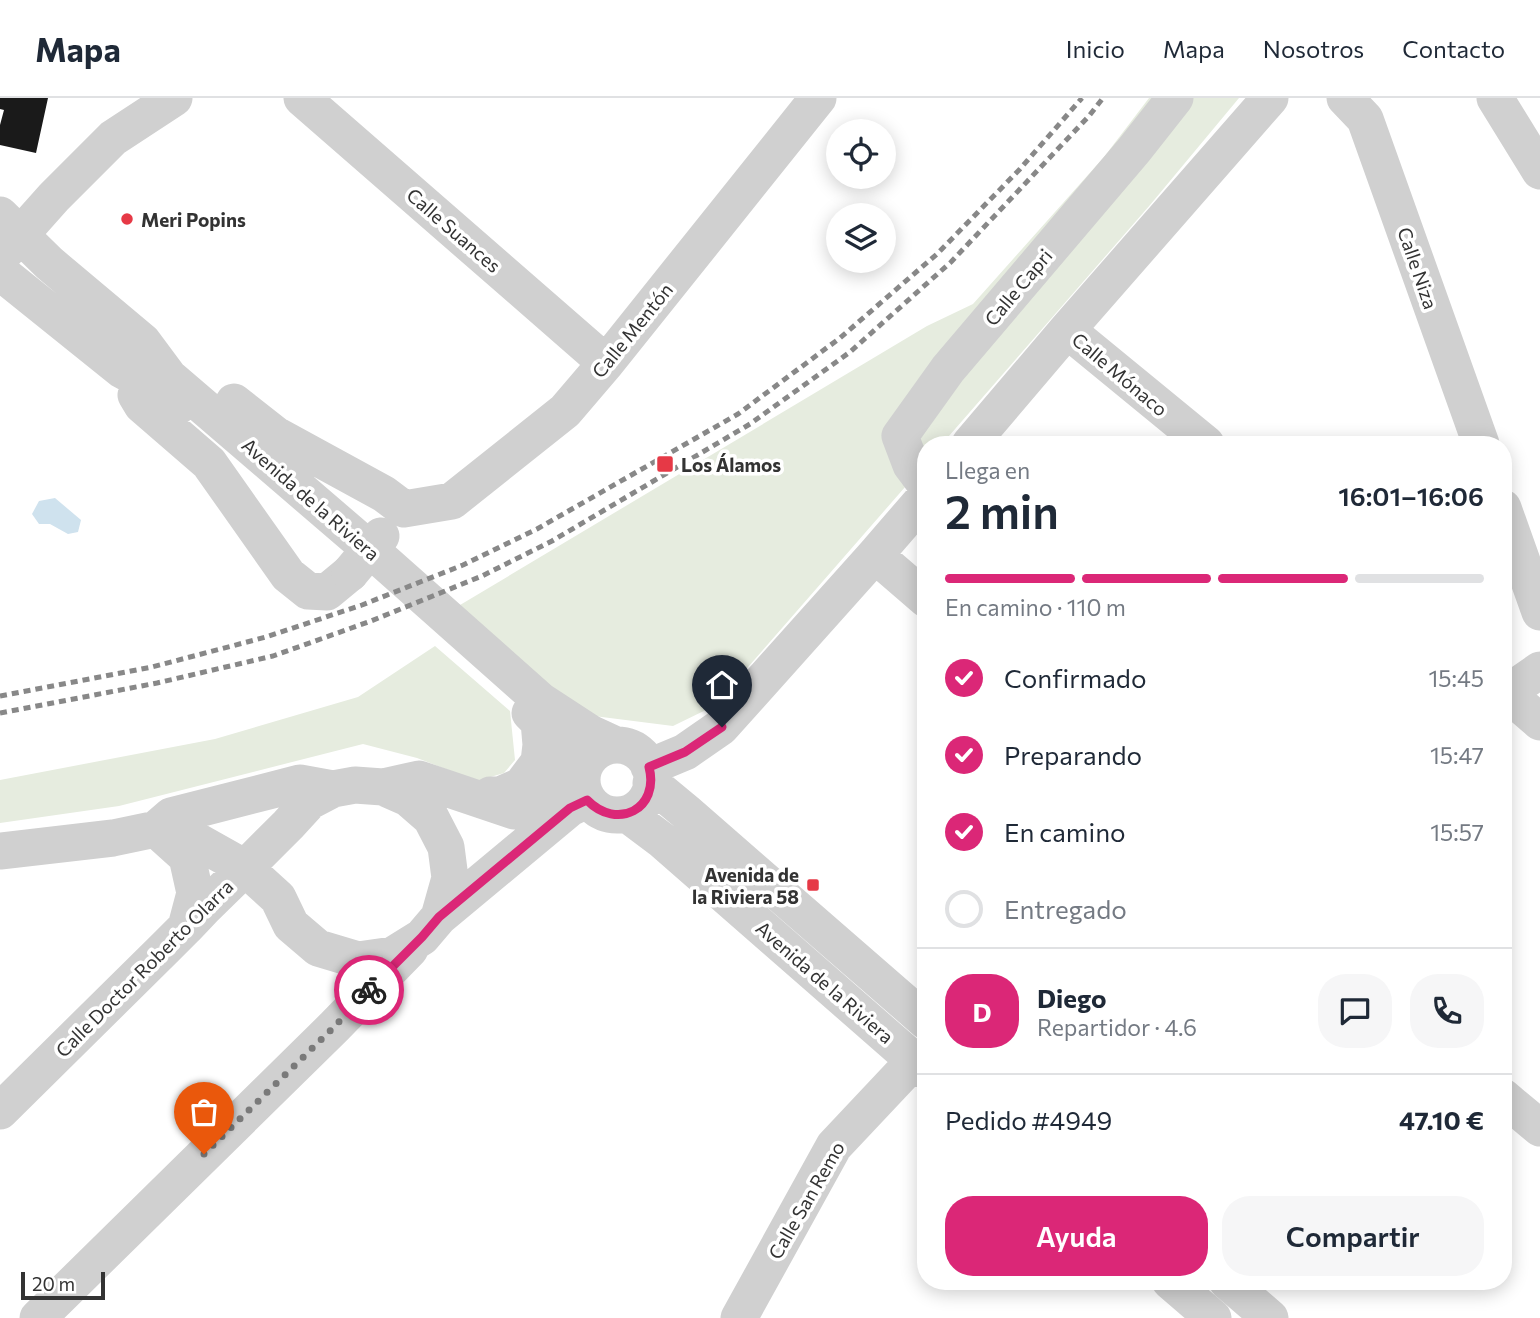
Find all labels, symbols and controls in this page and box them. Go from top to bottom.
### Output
text: Mapa [35,28,121,69]
text: Inicio [1066,34,1125,63]
text: Mapa [1163,34,1225,63]
text: Nosotros [1263,34,1364,63]
text: Contacto [1402,34,1505,63]
map controls [826,119,896,273]
button: locate [826,119,896,189]
street label: Calle Suances [402,183,506,277]
button: layers [826,203,896,273]
place label: Meri Popins [141,208,246,231]
marker: Meri Popins [119,211,135,227]
street label: Calle Niza [1393,224,1443,312]
street label: Calle Capri [979,244,1057,330]
street label: Calle Mentón [587,278,677,382]
street label: Calle Mónaco [1068,327,1172,421]
street label: Avenida de la Riviera [238,433,384,565]
place label: Los Álamos [681,453,781,476]
marker: Los Álamos [655,454,675,474]
text: Llega en [945,456,1030,484]
text: 16:01–16:06 [1338,480,1484,511]
text: 2 min [945,482,1059,538]
text: En camino · 110 m [945,593,1126,621]
pin [692,655,752,727]
icon: check [945,659,983,697]
text: Confirmado [1004,662,1146,693]
text: 15:45 [1429,664,1484,692]
icon: home [703,666,741,704]
icon: check [945,736,983,774]
text: Preparando [1004,739,1142,770]
text: 15:47 [1430,741,1484,769]
icon: check [945,813,983,851]
text: En camino [1004,816,1126,847]
text: 15:57 [1430,818,1484,846]
place label: Avenida de la Riviera 58 [692,863,799,908]
street label: Calle Doctor Roberto Olarra [51,875,237,1061]
marker: Avenida de la Riviera 58 [805,877,821,893]
text: Entregado [1004,893,1127,924]
street label: Avenida de la Riviera [752,916,898,1048]
courier [334,955,404,1025]
icon: bike [350,971,388,1009]
button: chat [1318,974,1392,1048]
button: phone [1410,974,1484,1048]
text: Diego [1037,982,1107,1013]
text: D [972,996,992,1027]
text: Repartidor · 4.6 [1037,1013,1197,1041]
pin [174,1082,234,1154]
icon: bag [185,1093,223,1131]
text: Pedido #4949 [945,1104,1112,1135]
text: 47.10 € [1399,1104,1484,1135]
street label: Calle San Remo [763,1137,849,1263]
button: Ayuda [945,1196,1208,1276]
button: Compartir [1222,1196,1484,1276]
scale bar [21,1269,105,1301]
text: 20 m [32,1272,75,1295]

